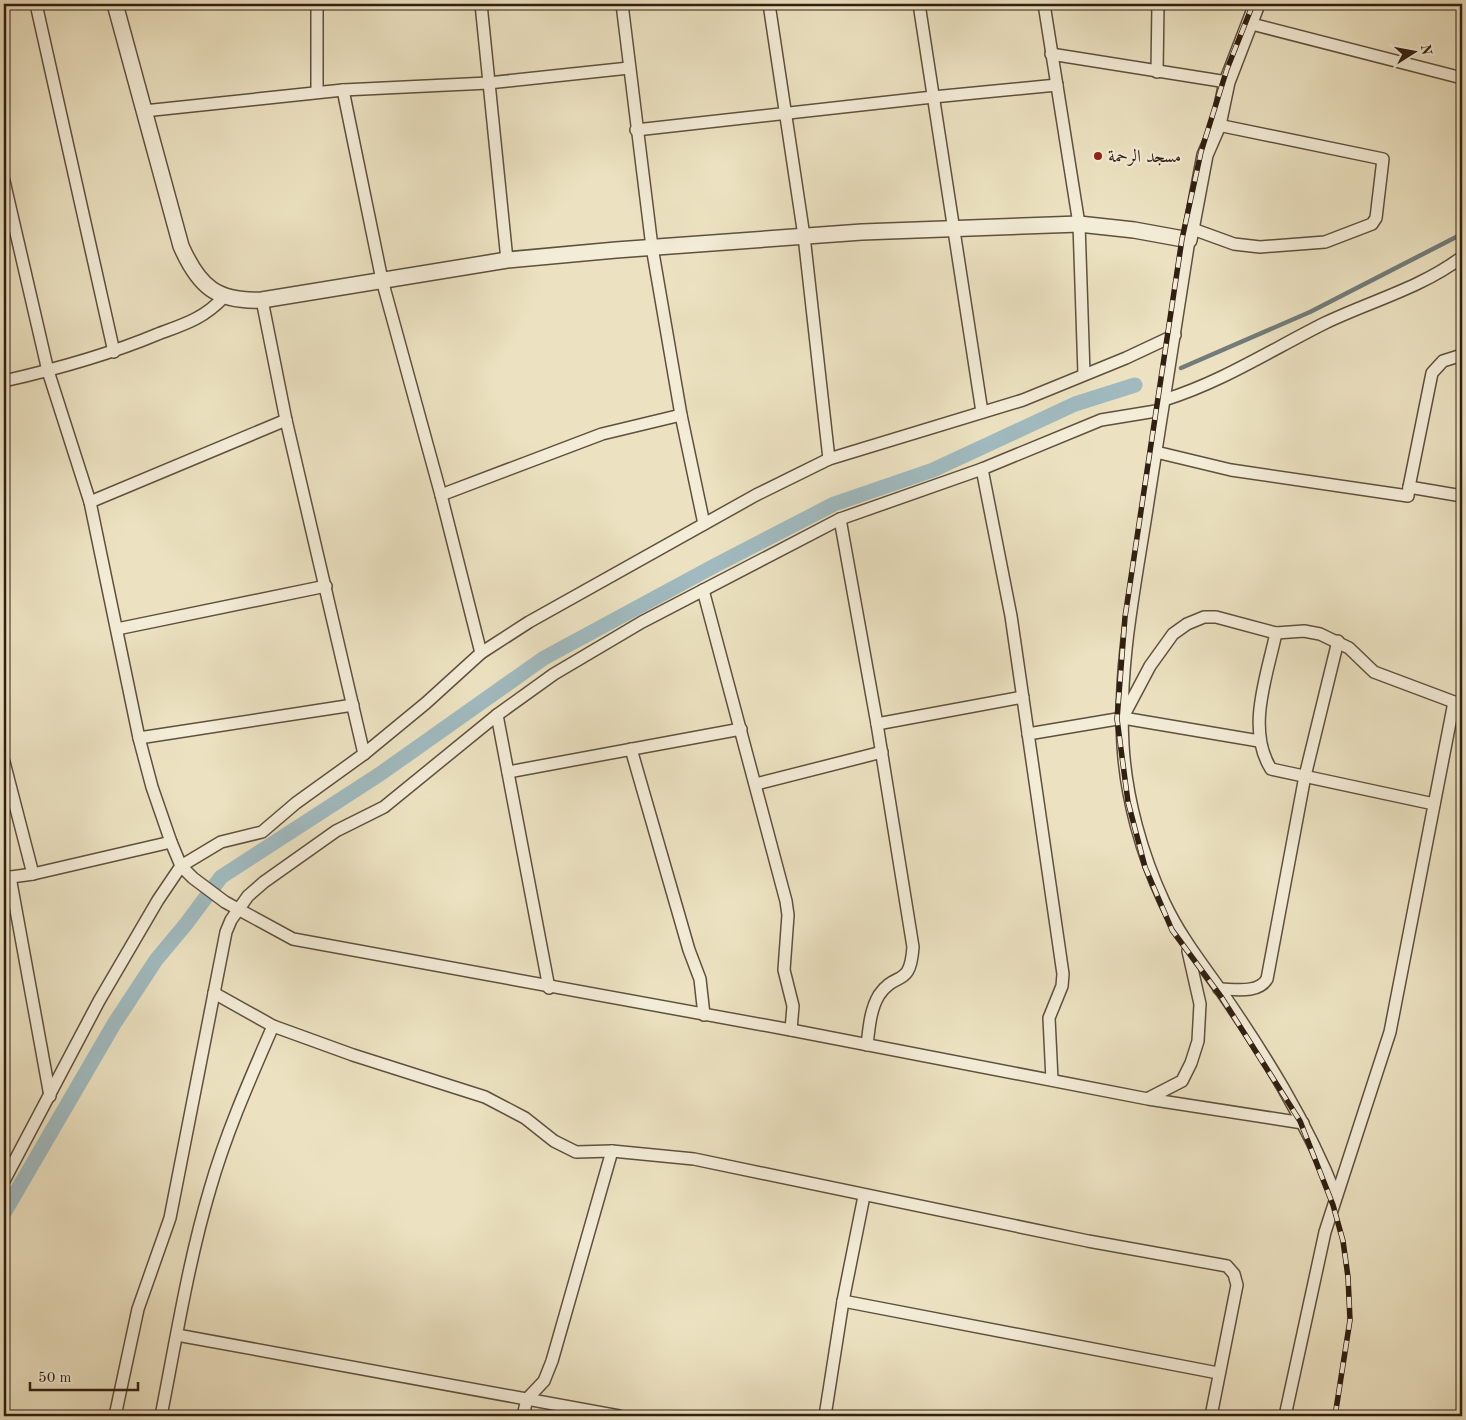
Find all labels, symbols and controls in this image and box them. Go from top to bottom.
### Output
north arrow [1388,28,1438,78]
text: N [1418,43,1434,57]
place label: مسجد الرحمة [1108,148,1181,166]
marker: مسجد الرحمة [1092,150,1104,162]
scale bar [30,1360,138,1392]
text: 50 m [38,1371,72,1386]

